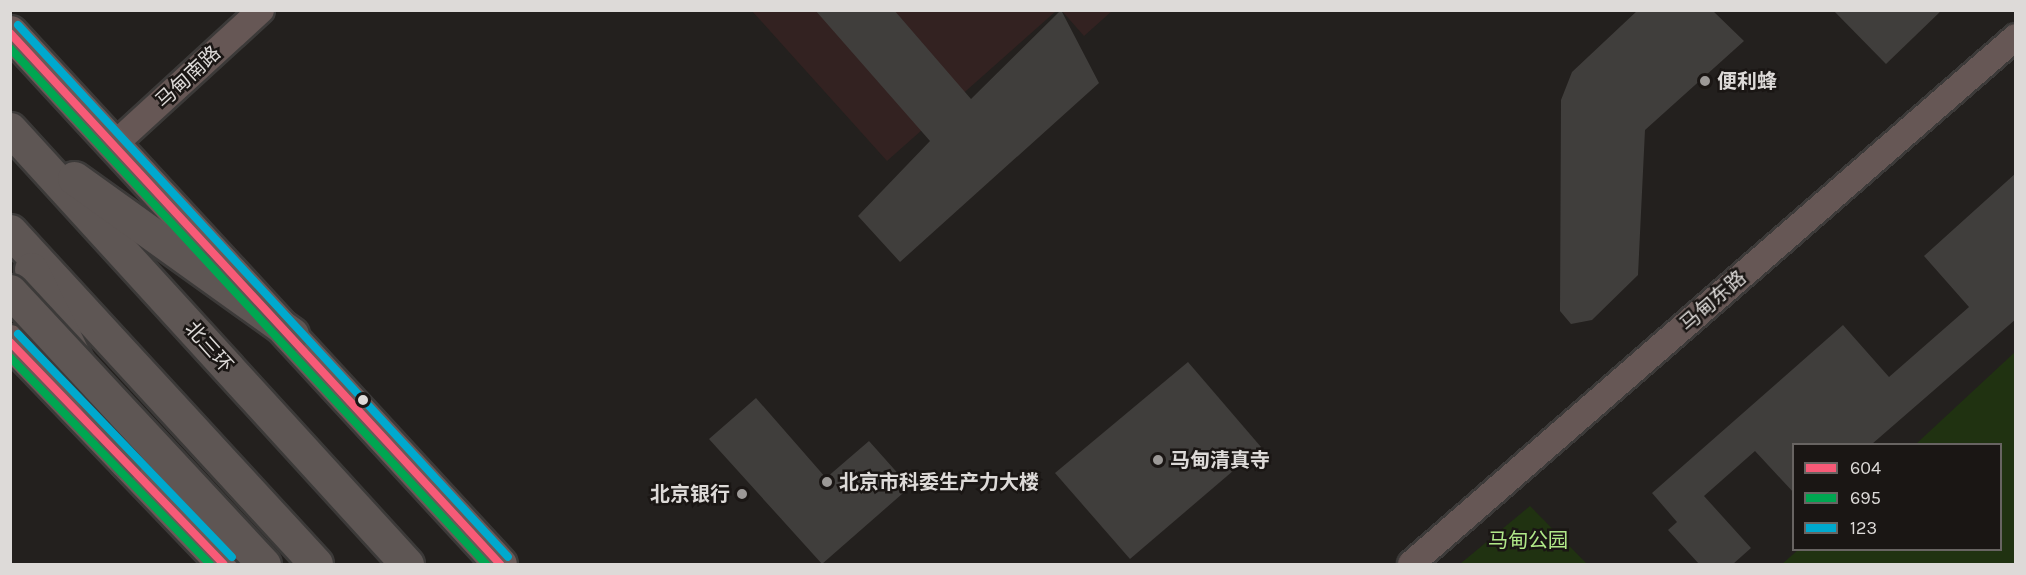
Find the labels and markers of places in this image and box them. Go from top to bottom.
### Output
place label: 便利蜂 [1717,69,1777,93]
marker: 便利蜂 [1698,74,1712,88]
unlabelled marker [357,394,369,406]
place label: 马甸清真寺 [1170,448,1270,472]
marker: 马甸清真寺 [1151,453,1165,467]
place label: 北京市科委生产力大楼 [839,470,1039,494]
marker: 北京市科委生产力大楼 [820,475,834,489]
place label: 北京银行 [650,482,730,506]
marker: 北京银行 [735,487,749,501]

